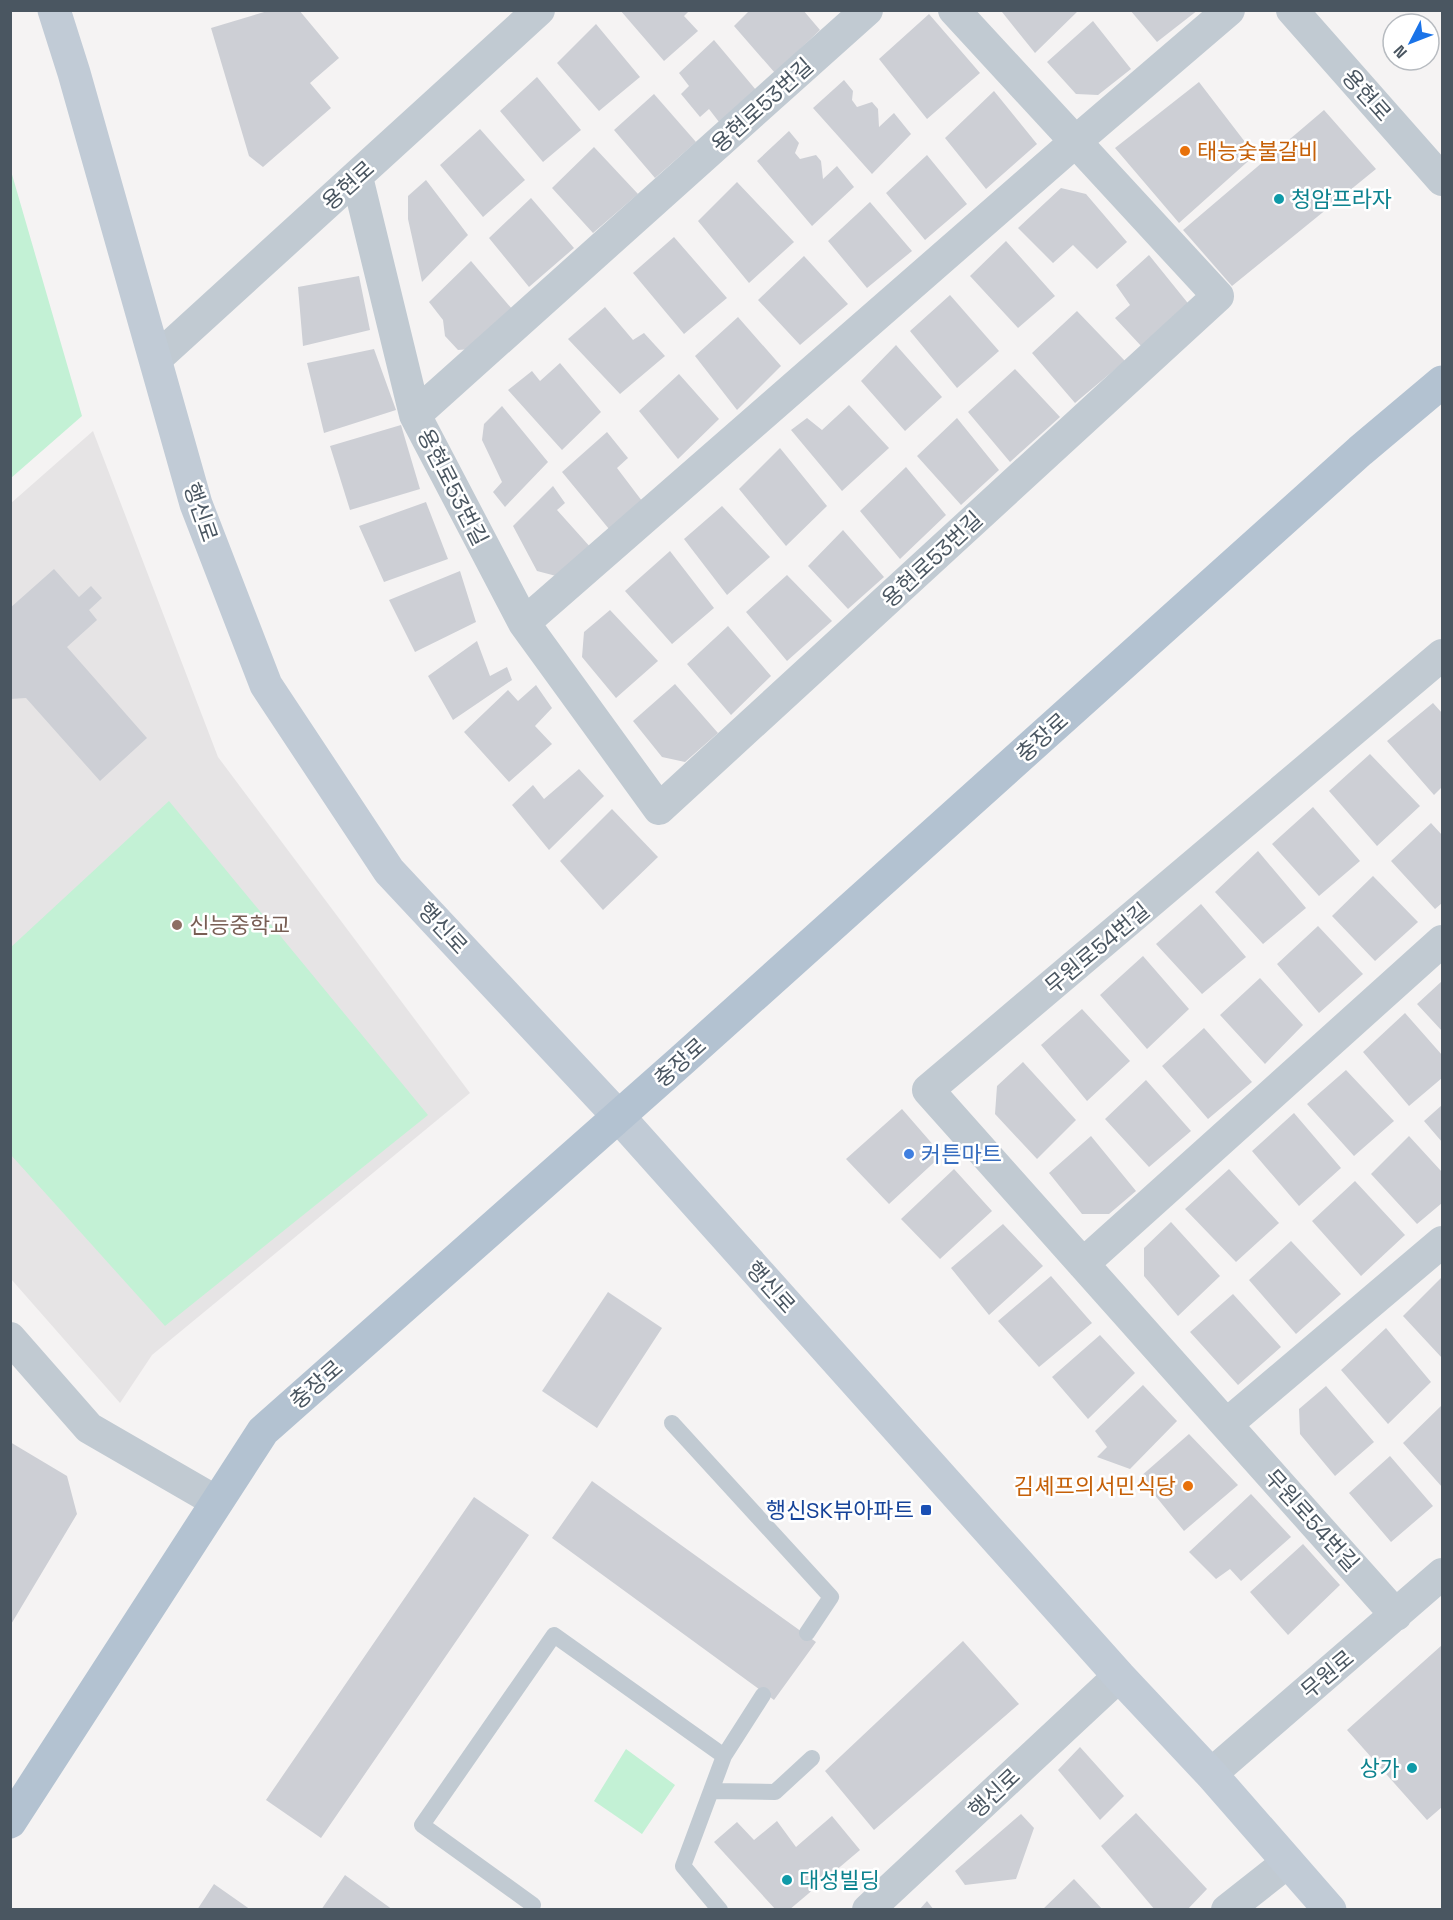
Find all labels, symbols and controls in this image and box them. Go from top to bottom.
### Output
north arrow [1381,12,1441,72]
text: N [1389,41,1412,63]
street label: 용현로53번길 [705,52,819,158]
street label: 용현로 [1336,63,1398,127]
place label: 태능숯불갈비 [1197,137,1318,165]
marker: 태능숯불갈비 [1178,144,1192,158]
street label: 용현로 [316,154,380,216]
place label: 청암프라자 [1291,185,1392,213]
marker: 청암프라자 [1272,192,1286,206]
street label: 용현로53번길 [412,424,494,550]
street label: 행신로 [178,479,224,545]
street label: 용현로53번길 [876,505,988,613]
street label: 충장로 [1010,706,1074,768]
street label: 행신로 [412,896,474,960]
street label: 무원로54번길 [1039,896,1155,1000]
place label: 신능중학교 [189,911,290,939]
marker: 신능중학교 [170,918,184,932]
street label: 충장로 [648,1031,712,1093]
place label: 커튼마트 [921,1140,1002,1168]
marker: 커튼마트 [902,1147,916,1161]
street label: 행신로 [740,1255,802,1319]
street label: 충장로 [284,1354,348,1414]
street label: 무원로54번길 [1259,1463,1365,1577]
place label: 김셰프의서민식당 [1014,1472,1176,1500]
marker: 김셰프의서민식당 [1181,1479,1195,1493]
place label: 행신SK뷰아파트 [766,1496,914,1524]
marker: 행신SK뷰아파트 [919,1503,933,1517]
street label: 무원로 [1295,1644,1359,1704]
place label: 상가 [1360,1754,1400,1782]
marker: 상가 [1405,1761,1419,1775]
street label: 행신로 [962,1762,1026,1824]
place label: 대성빌딩 [799,1866,880,1894]
marker: 대성빌딩 [780,1873,794,1887]

